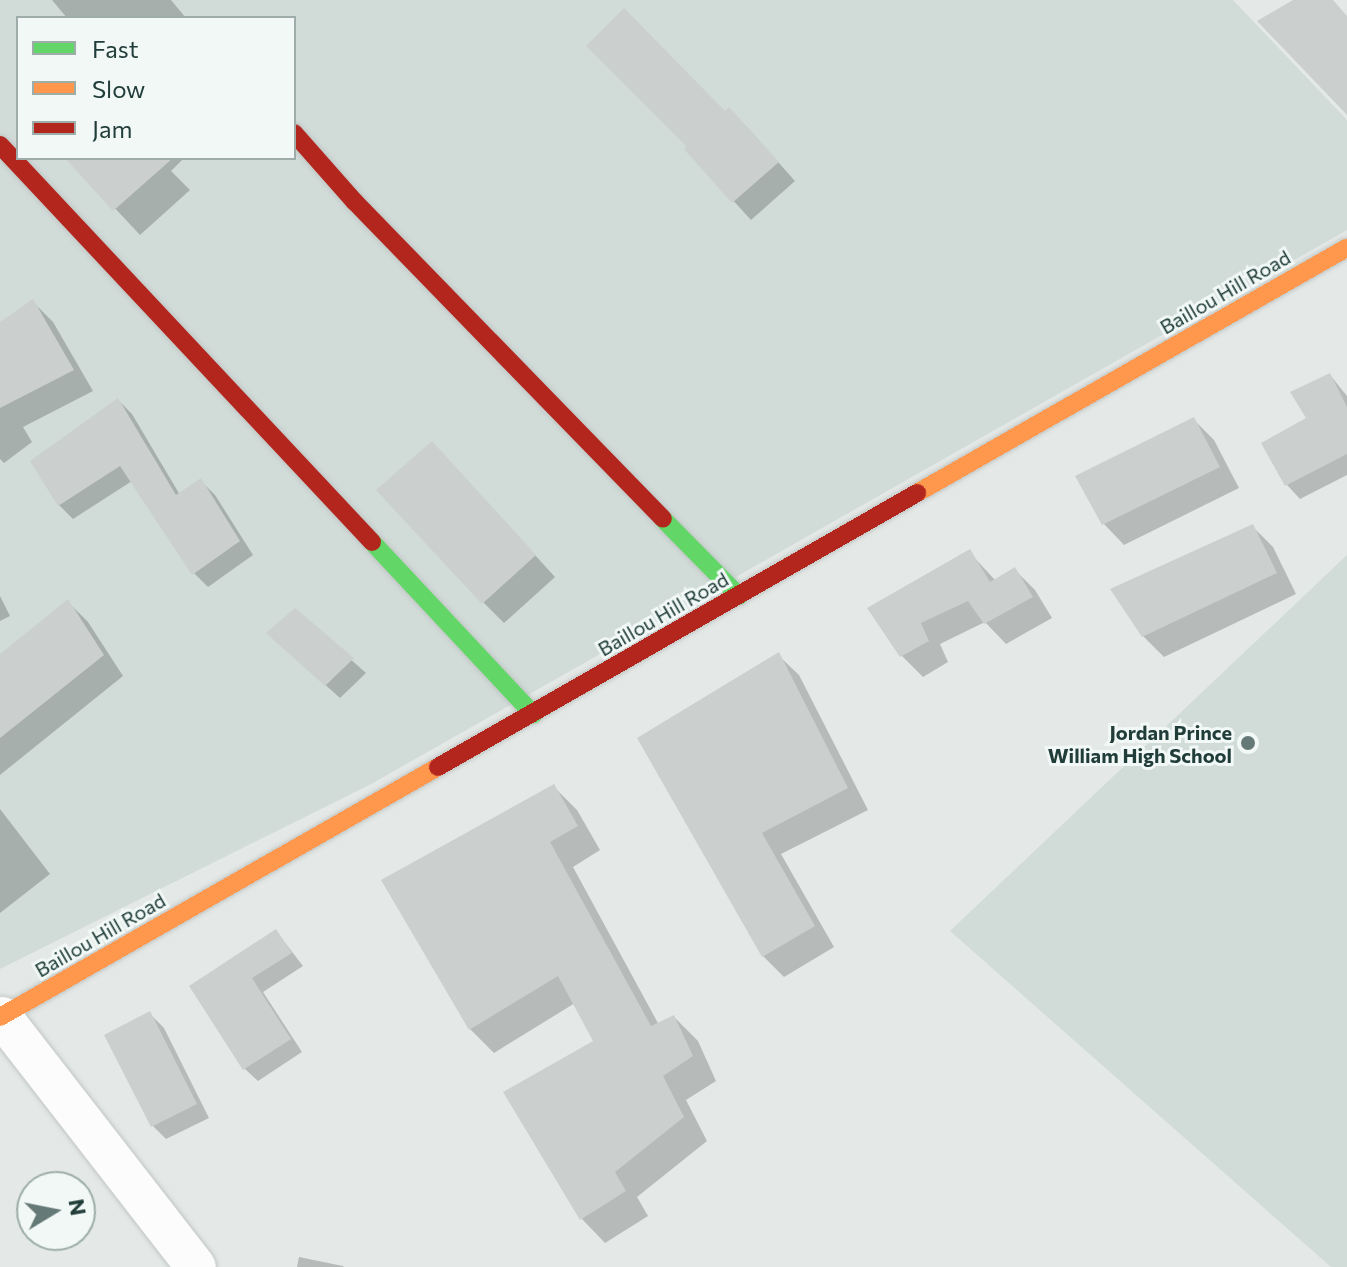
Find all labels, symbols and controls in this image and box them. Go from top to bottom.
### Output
legend [16,16,296,160]
text: Fast [92,34,139,63]
text: Slow [92,74,145,103]
text: Jam [92,114,132,143]
street label: Baillou Hill Road [1156,245,1294,339]
street label: Baillou Hill Road [594,567,732,661]
place label: Jordan Prince William High School [1048,720,1232,767]
marker: Jordan Prince William High School [1239,734,1257,752]
street label: Baillou Hill Road [31,888,169,982]
north arrow [16,1171,96,1251]
text: N [63,1197,93,1218]

